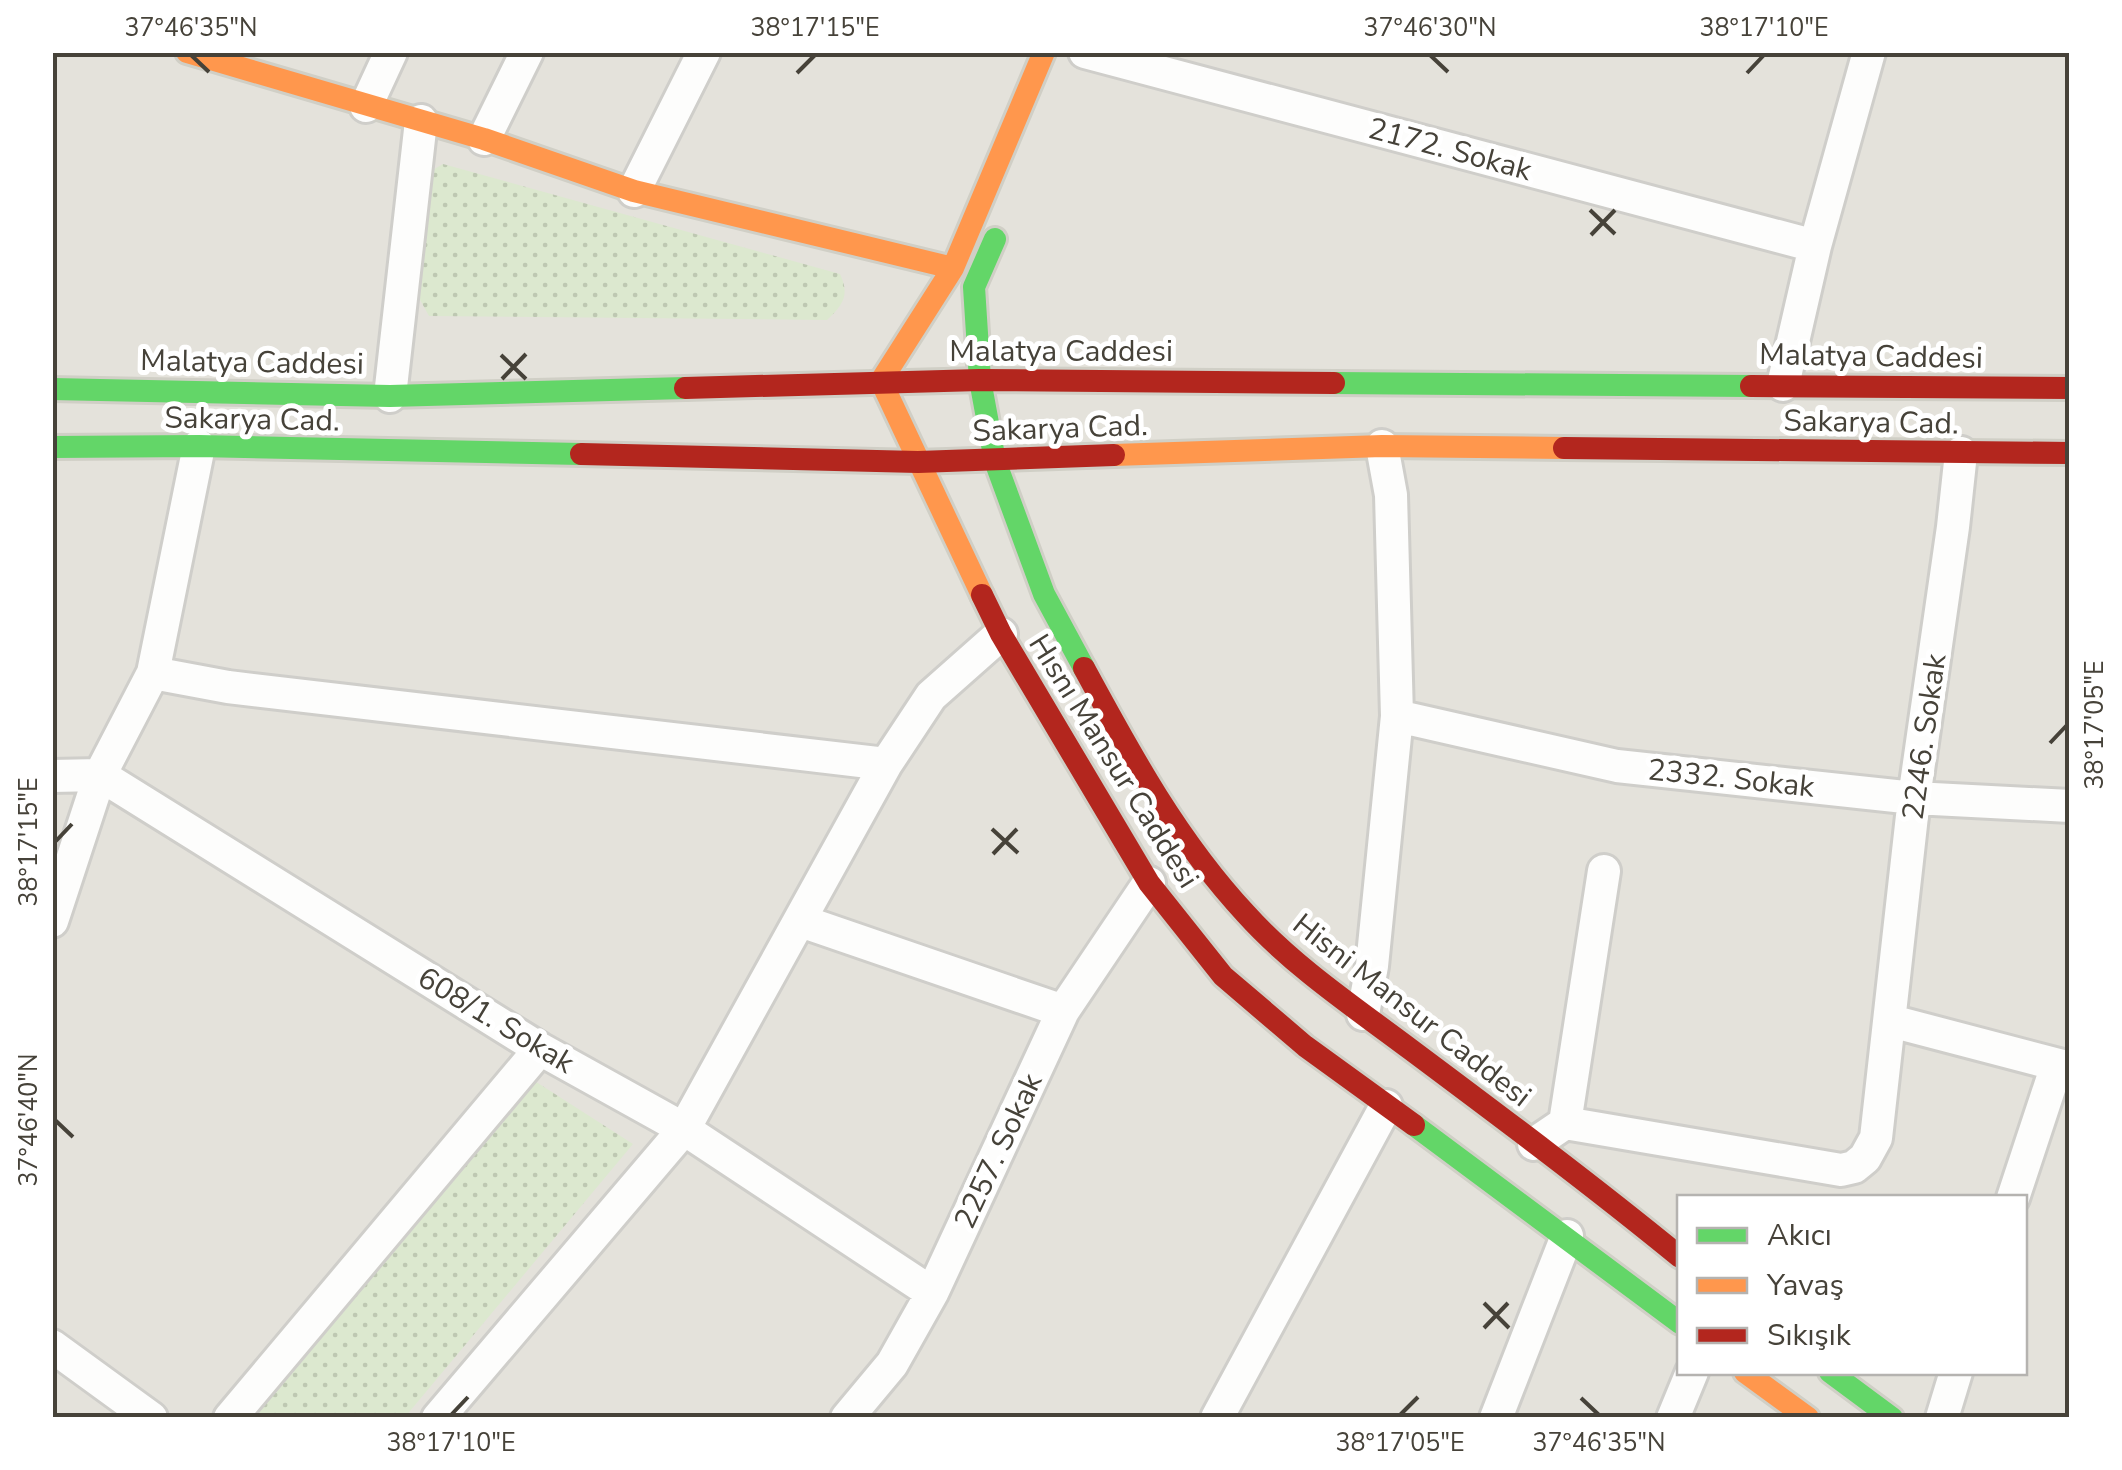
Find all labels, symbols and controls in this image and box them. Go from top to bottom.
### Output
text: 37°46'35"N [124,11,258,45]
text: 38°17'15"E [750,11,880,45]
text: 37°46'30"N [1363,11,1497,45]
text: 38°17'10"E [1699,11,1829,45]
street label: 2172. Sokak [1364,108,1537,191]
street label: Malatya Caddesi [949,331,1173,372]
street label: Malatya Caddesi [1759,334,1983,379]
street label: Malatya Caddesi [140,340,364,385]
street label: Sakarya Cad. [164,397,340,442]
street label: Sakarya Cad. [1783,400,1959,445]
street label: Sakarya Cad. [972,405,1148,452]
street label: Hısnı Mansur Caddesi [1019,627,1208,896]
street label: 2246. Sokak [1893,650,1957,823]
text: 38°17'05"E [2078,660,2112,790]
street label: 2332. Sokak [1646,749,1817,808]
text: 38°17'15"E [12,777,46,907]
street label: Hisni Mansur Caddesi [1284,904,1539,1116]
street label: 608/1. Sokak [410,958,583,1084]
text: 37°46'40"N [12,1053,46,1187]
street label: 2257. Sokak [944,1066,1053,1236]
legend [1677,1195,2027,1375]
text: Akıcı [1767,1215,1832,1256]
text: Yavaş [1766,1265,1844,1306]
text: Sıkışık [1767,1315,1852,1356]
text: 38°17'10"E [386,1426,516,1460]
text: 38°17'05"E [1335,1426,1465,1460]
text: 37°46'35"N [1532,1426,1666,1460]

